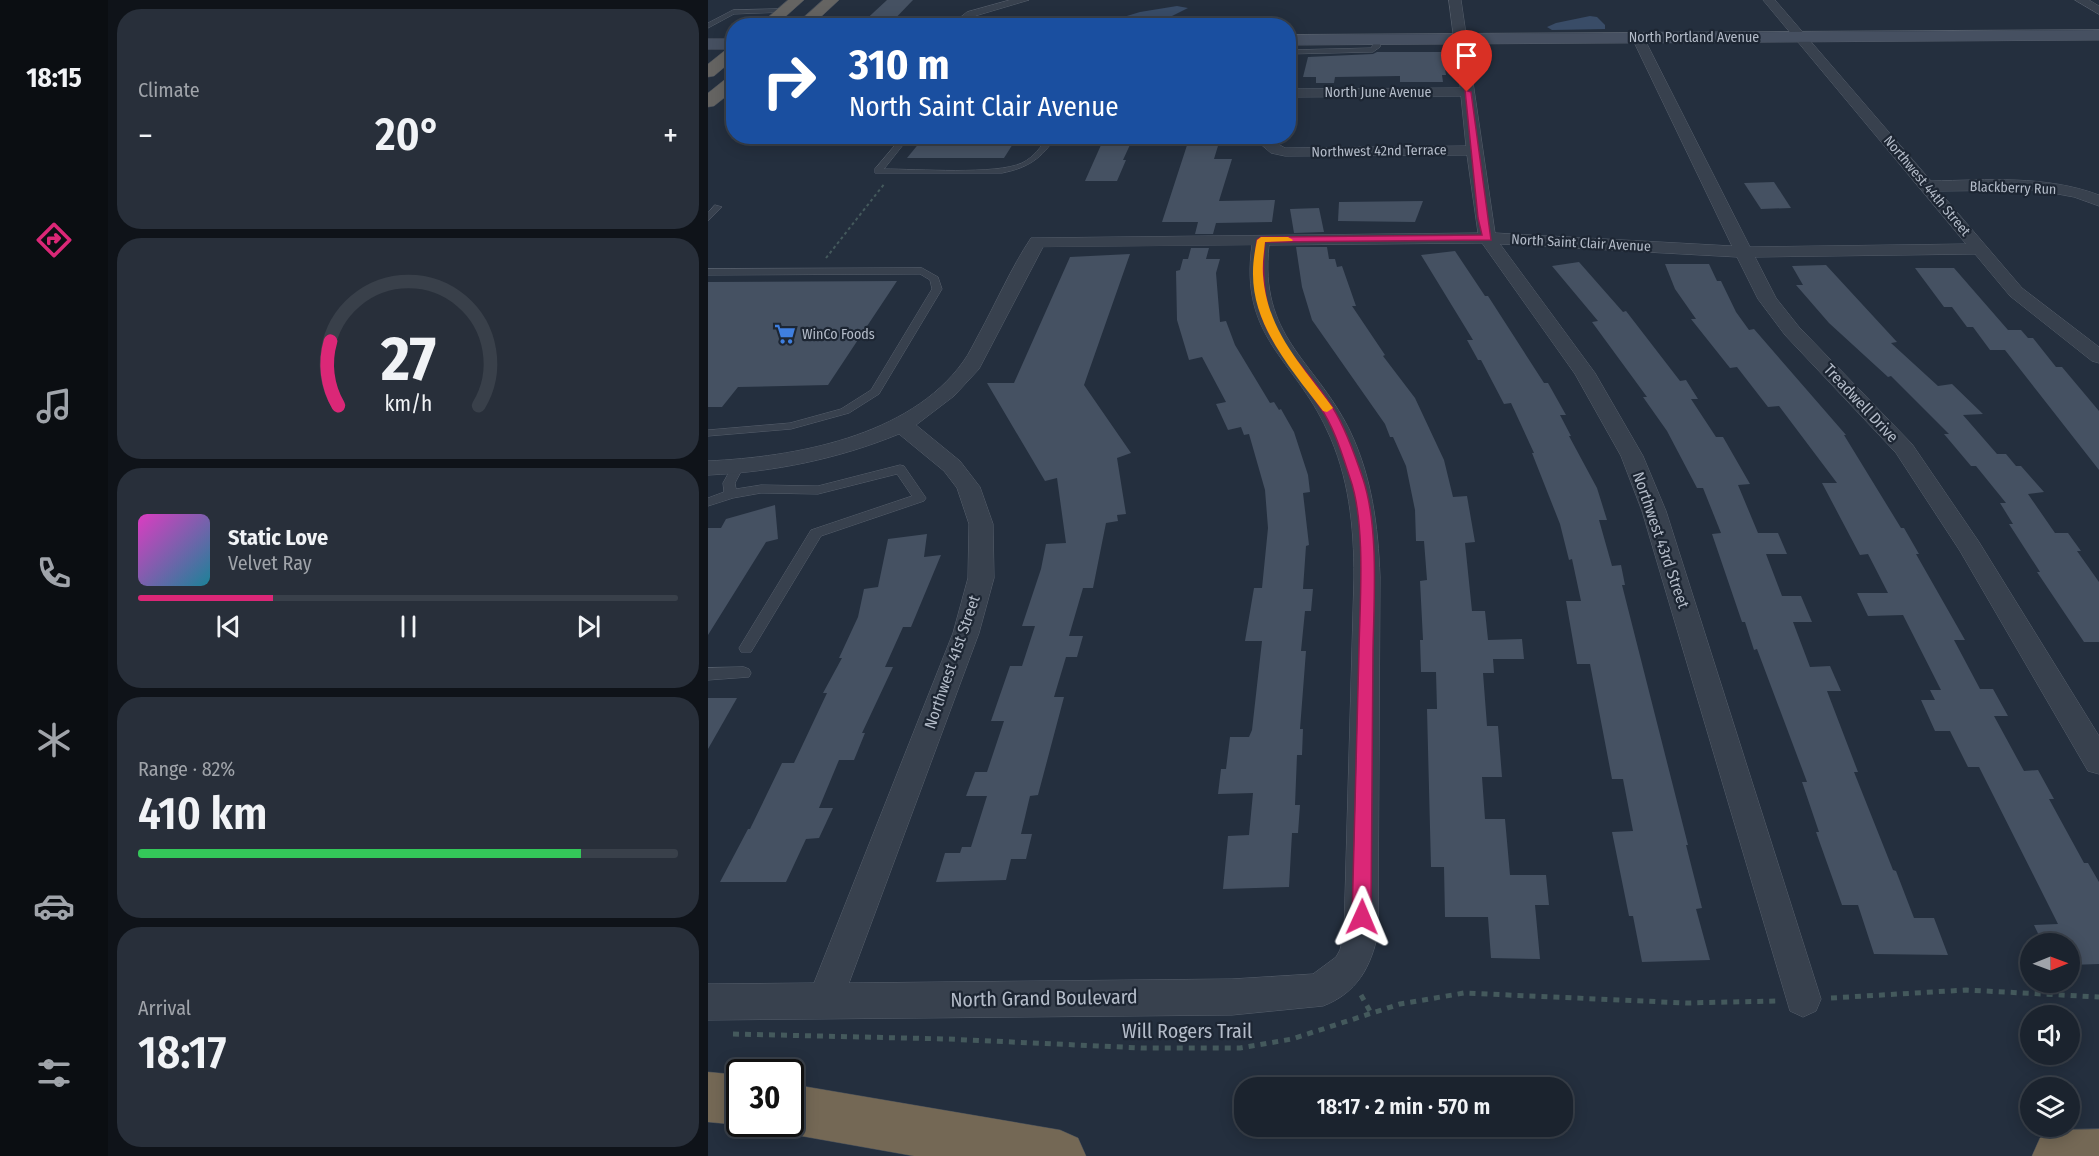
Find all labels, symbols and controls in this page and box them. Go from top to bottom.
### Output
street label: North Portland Avenue [1629,29,1759,46]
pin [1441,30,1492,92]
icon: arrive [1450,39,1483,72]
text: 310 m [849,40,950,90]
icon: right [750,42,828,120]
text: 18:15 [26,62,82,94]
text: Climate [138,78,200,102]
street label: North June Avenue [1325,84,1431,101]
text: North Saint Clair Avenue [849,91,1119,123]
text: 20° [375,108,441,162]
text: − [138,116,153,156]
text: + [663,116,678,156]
street label: Northwest 44th Street [1880,132,1974,240]
street label: Northwest 42nd Terrace [1311,141,1447,161]
street label: Blackberry Run [1969,178,2057,198]
icon: directions [33,219,75,261]
street label: North Saint Clair Avenue [1511,231,1651,255]
text: 27 [379,322,436,397]
supermarket icon: WinCo Foods [773,322,797,346]
place label: WinCo Foods [802,326,875,343]
street label: Treadwell Drive [1820,360,1902,446]
icon: music [33,385,75,427]
text: km/h [384,391,432,417]
street label: Northwest 43rd Street [1629,469,1694,611]
text: Static Love [228,524,328,551]
text: Velvet Ray [228,551,312,575]
icon: phone [33,552,75,594]
street label: Northwest 41st Street [920,592,984,731]
icon: previous [212,610,245,643]
icon: pause [392,610,425,643]
icon: next [572,610,605,643]
icon: climate [33,719,75,761]
text: Range · 82% [138,757,235,781]
text: 410 km [138,787,267,841]
icon: car [33,885,75,927]
position arrow [1330,885,1394,949]
north arrow [2020,933,2080,993]
map controls [2020,933,2080,1137]
street label: North Grand Boulevard [950,984,1138,1012]
text: Arrival [138,996,191,1020]
button: sound [2020,1005,2080,1065]
street label: Will Rogers Trail [1122,1019,1252,1043]
text: 18:17 [138,1026,226,1080]
icon: filters [33,1052,75,1094]
speed limit sign: 30 [726,1059,804,1137]
button: layers [2020,1077,2080,1137]
text: 18:17 · 2 min · 570 m [1317,1093,1490,1120]

